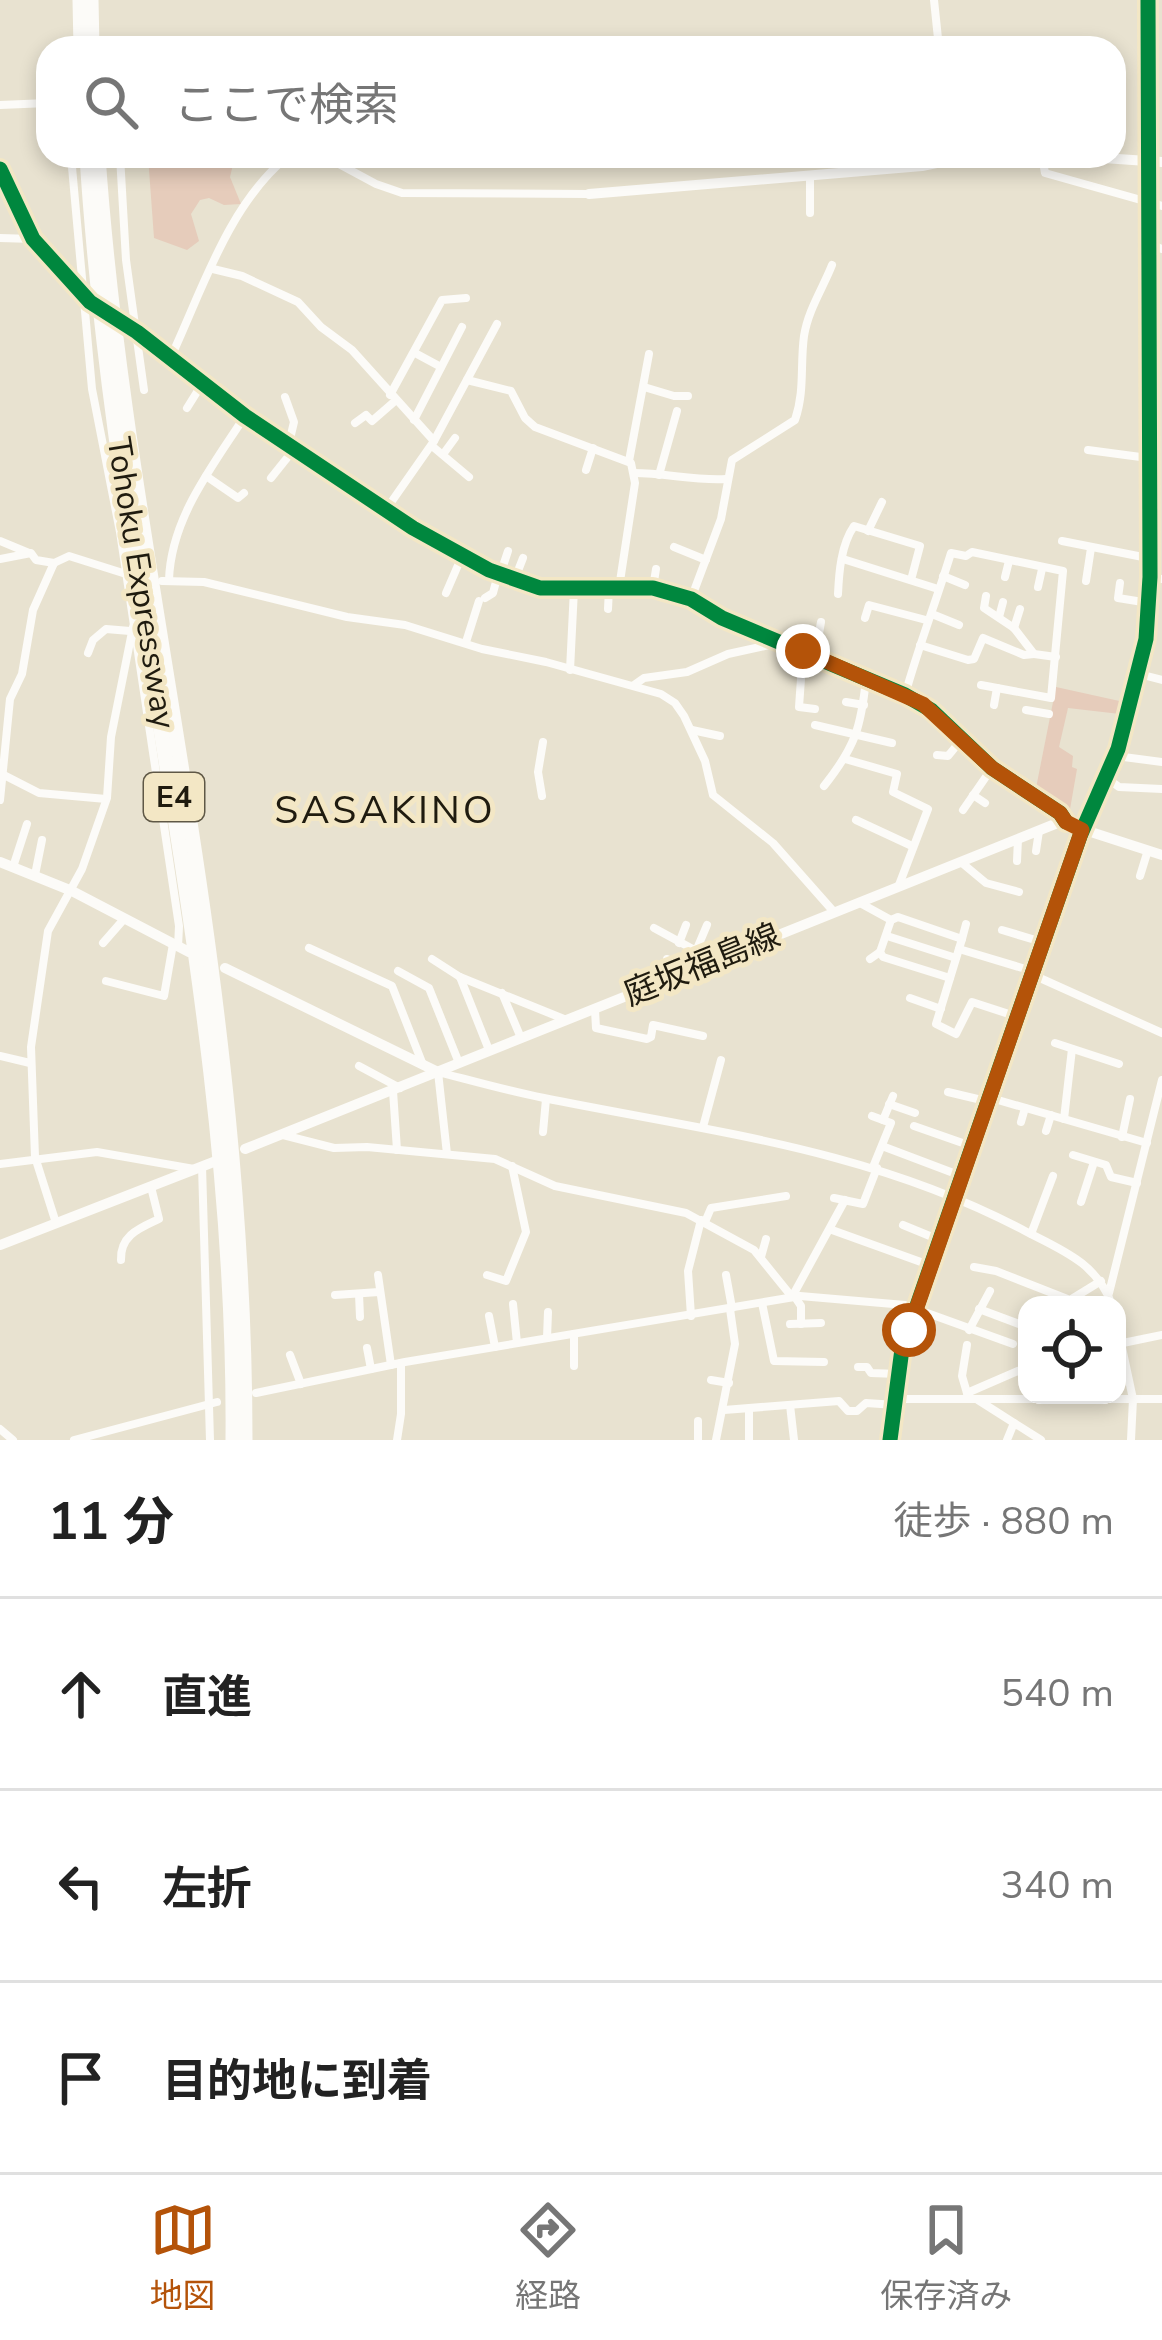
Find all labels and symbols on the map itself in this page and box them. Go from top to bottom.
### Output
street label: Tohoku Expressway [96,434,186,732]
route end [776,624,830,678]
road number: E4 [144,773,204,821]
district label: SASAKINO [274,784,496,837]
street label: 庭坂福島線 [617,913,787,1017]
route start [882,1303,936,1357]

